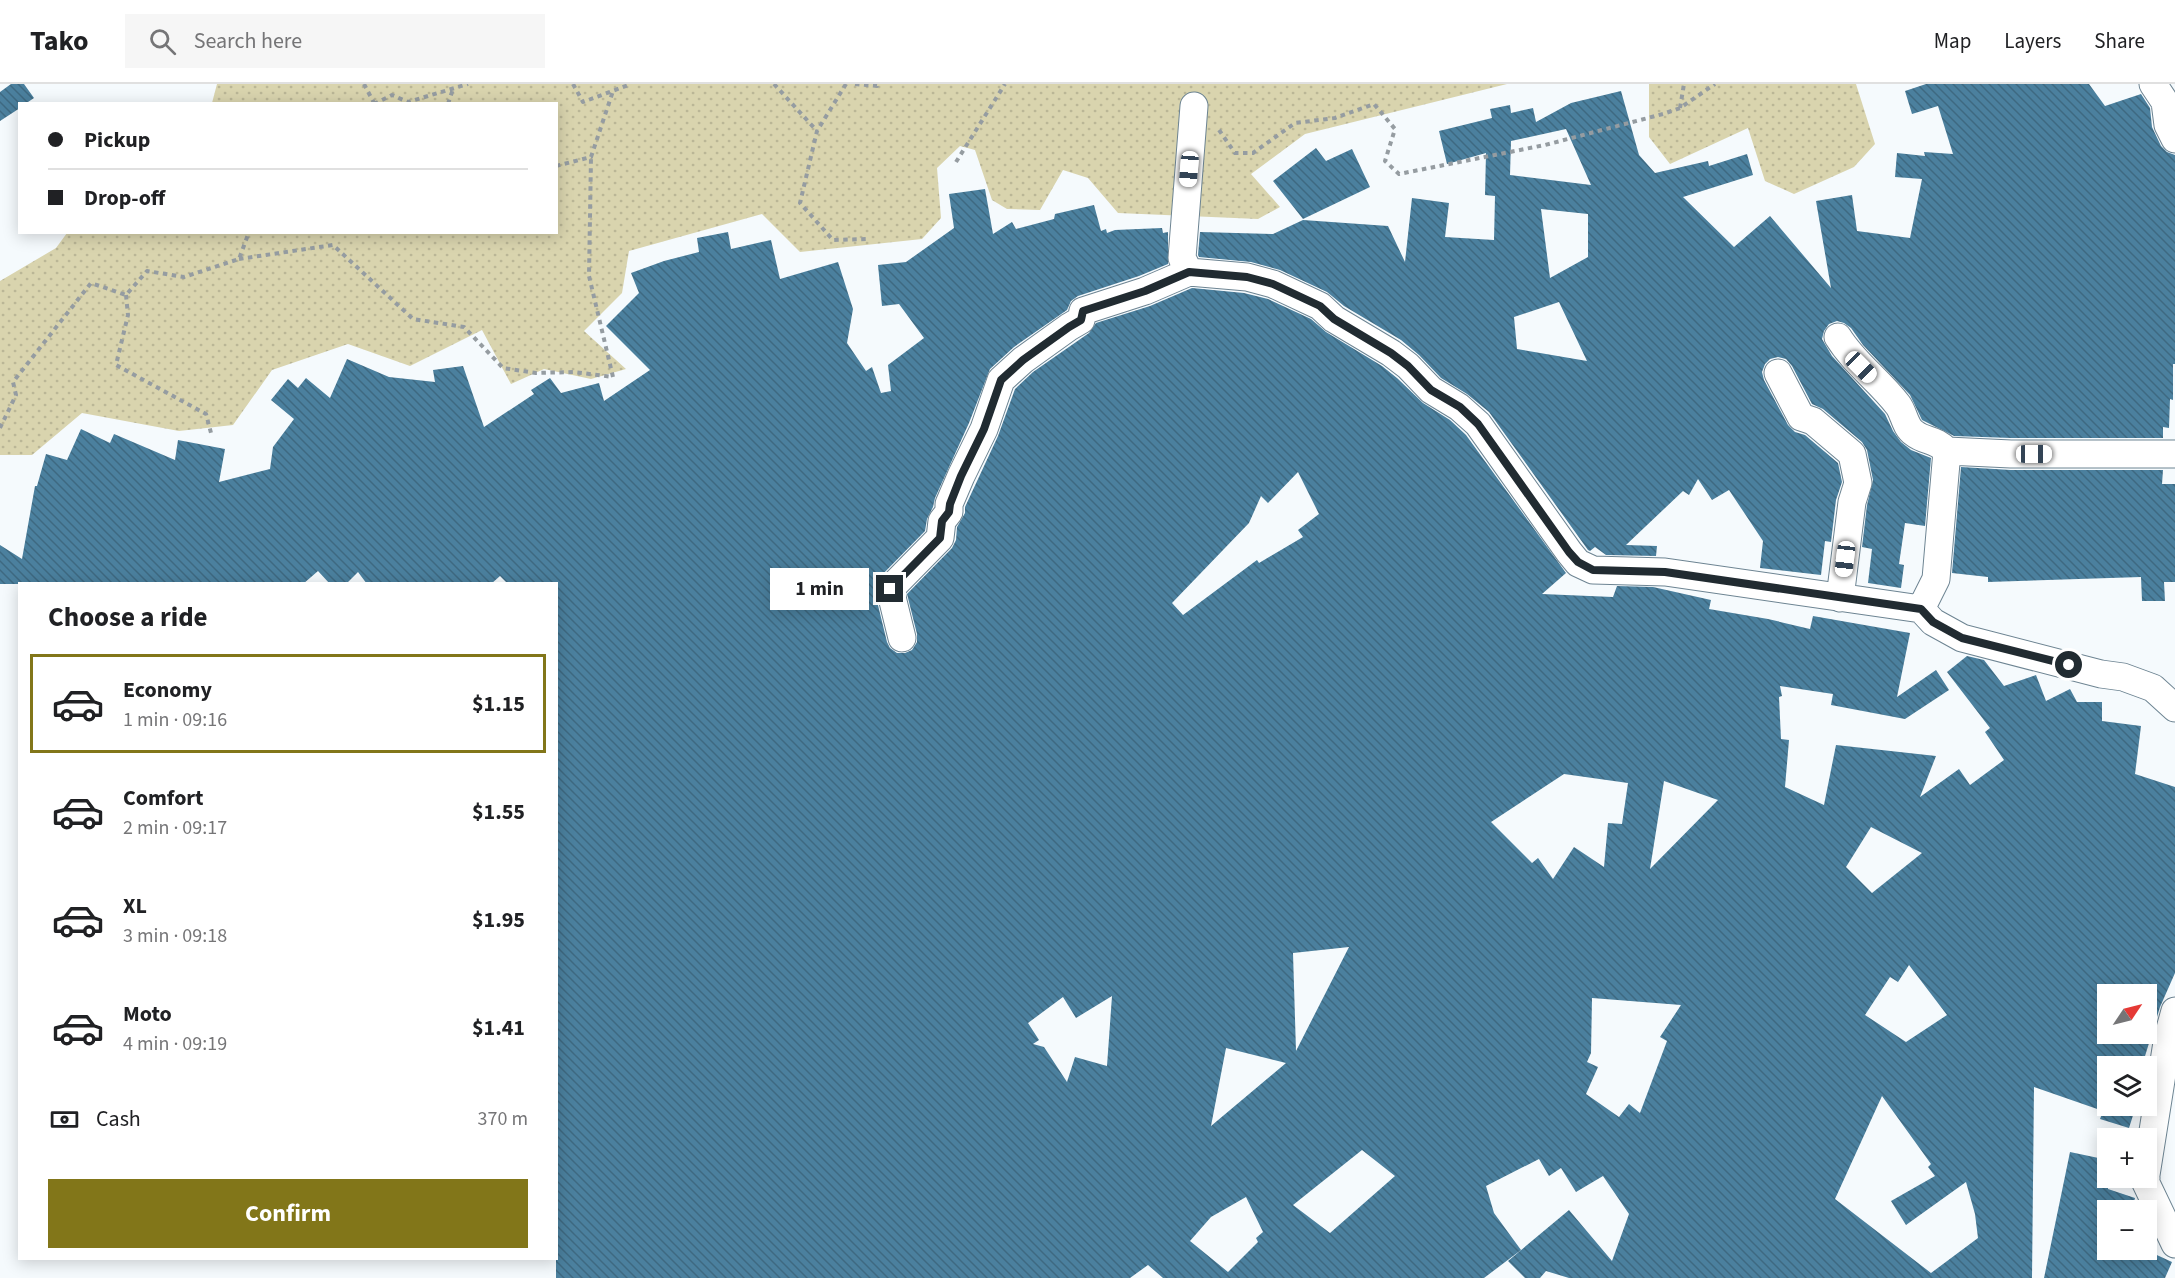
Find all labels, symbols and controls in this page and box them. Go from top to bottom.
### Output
search box [125,14,545,68]
text: Tako [30,21,89,61]
icon: search [146,25,179,58]
text: Search here [194,25,302,57]
text: Map [1934,26,1971,56]
text: Layers [2004,26,2061,56]
text: Share [2094,26,2145,56]
text: Pickup [84,124,150,156]
car [1178,150,1200,188]
text: Drop-off [84,182,165,214]
car [1842,348,1880,386]
car [2016,445,2052,463]
car [1834,540,1856,578]
callout: 1 min [770,568,869,610]
text: 1 min [795,575,844,603]
route end [876,575,903,602]
text: Choose a ride [48,598,208,637]
route start [2055,651,2082,678]
text: Economy [123,674,212,706]
icon: car [51,677,105,731]
text: $1.15 [472,688,525,720]
text: 1 min · 09:16 [123,706,227,734]
text: Comfort [123,782,204,814]
icon: car [51,785,105,839]
text: $1.55 [472,796,525,828]
text: 2 min · 09:17 [123,814,227,842]
text: XL [123,890,147,922]
icon: car [51,893,105,947]
text: $1.95 [472,904,525,936]
text: 3 min · 09:18 [123,922,227,950]
north arrow [2097,984,2157,1044]
map controls [2097,984,2157,1260]
text: Moto [123,998,172,1030]
icon: car [51,1001,105,1055]
text: $1.41 [472,1012,525,1044]
text: 4 min · 09:19 [123,1030,227,1058]
button: layers [2097,1056,2157,1116]
icon: cash [48,1103,81,1136]
text: Cash [96,1103,141,1135]
text: 370 m [478,1105,528,1133]
button: + [2097,1128,2157,1188]
button: Confirm [48,1179,528,1248]
button: − [2097,1200,2157,1260]

